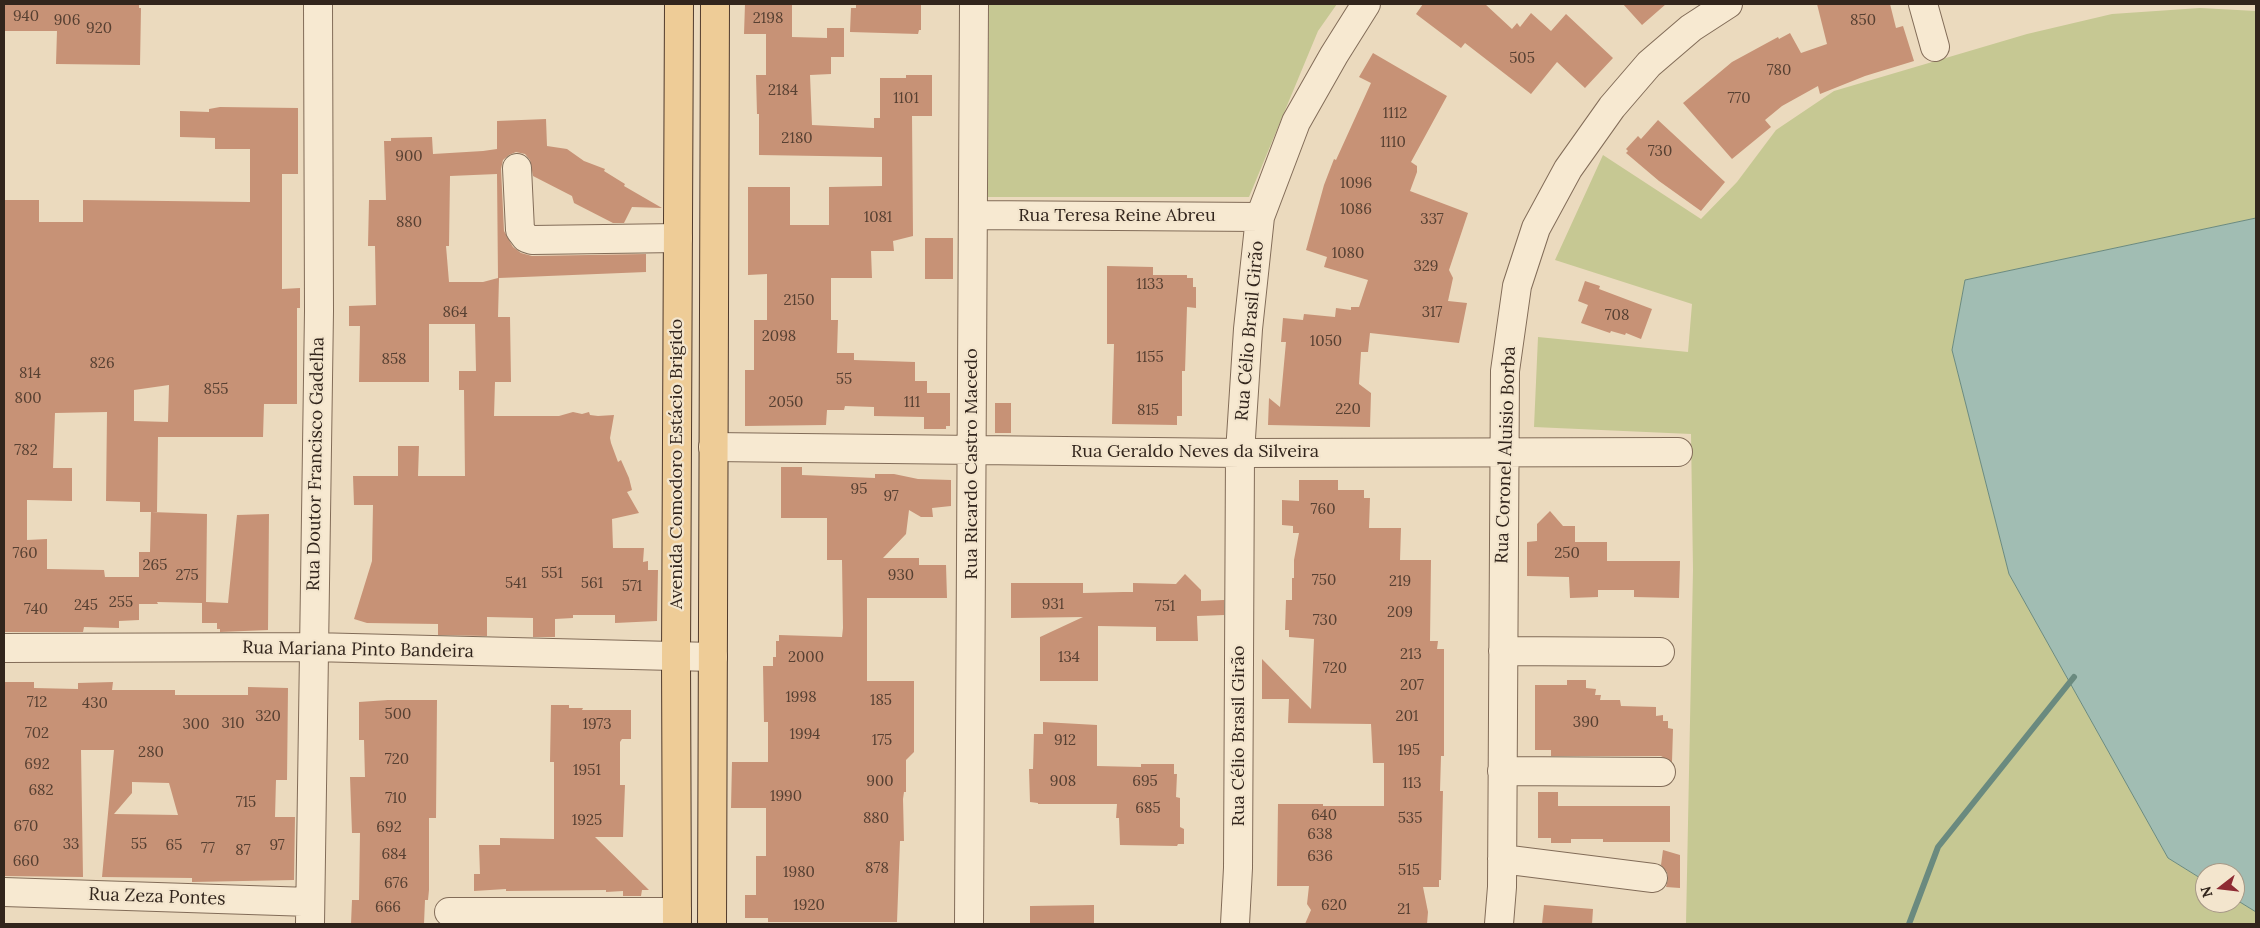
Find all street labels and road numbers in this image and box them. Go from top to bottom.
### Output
street label: Rua Teresa Reine Abreu [1018,205,1216,227]
street label: Rua Célio Brasil Girão [1231,240,1269,422]
street label: Avenida Comodoro Estácio Brigido [666,319,688,609]
street label: Rua Doutor Francisco Gadelha [303,337,329,591]
street label: Rua Coronel Aluisio Borba [1491,346,1521,564]
street label: Rua Ricardo Castro Macedo [961,348,983,580]
street label: Rua Geraldo Neves da Silveira [1071,441,1319,463]
street label: Rua Mariana Pinto Bandeira [242,637,474,663]
street label: Rua Célio Brasil Girão [1228,646,1250,826]
street label: Rua Zeza Pontes [88,884,226,910]

